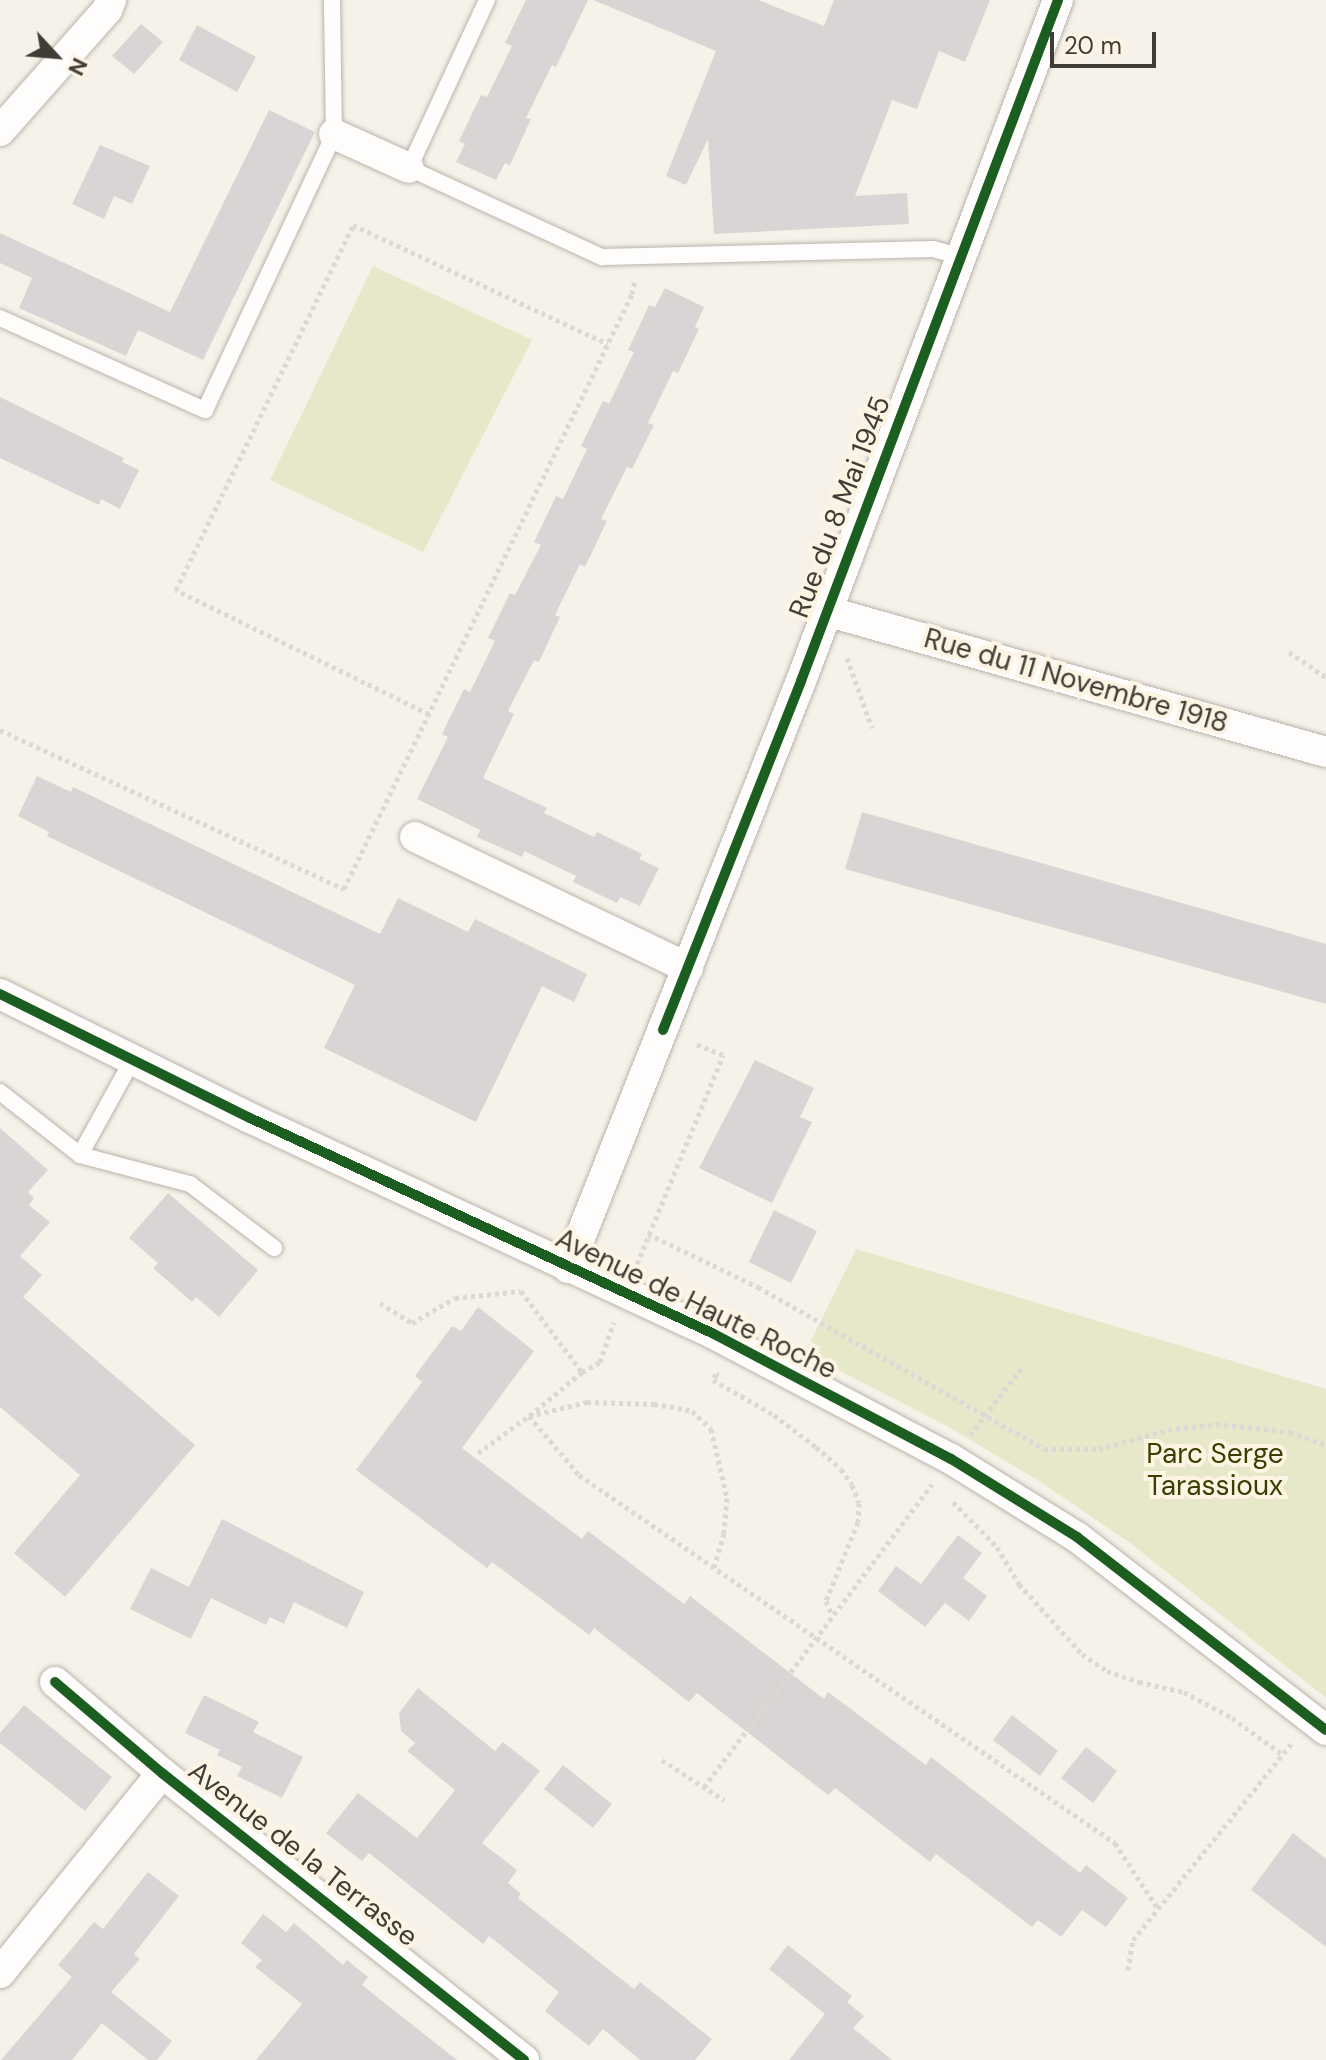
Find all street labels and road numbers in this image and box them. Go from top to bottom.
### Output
street label: Rue du 8 Mai 1945 [782,391,898,623]
street label: Rue du 11 Novembre 1918 [920,622,1232,740]
street label: Avenue de Haute Roche [550,1221,842,1387]
street label: Avenue de la Terrasse [182,1754,424,1954]

